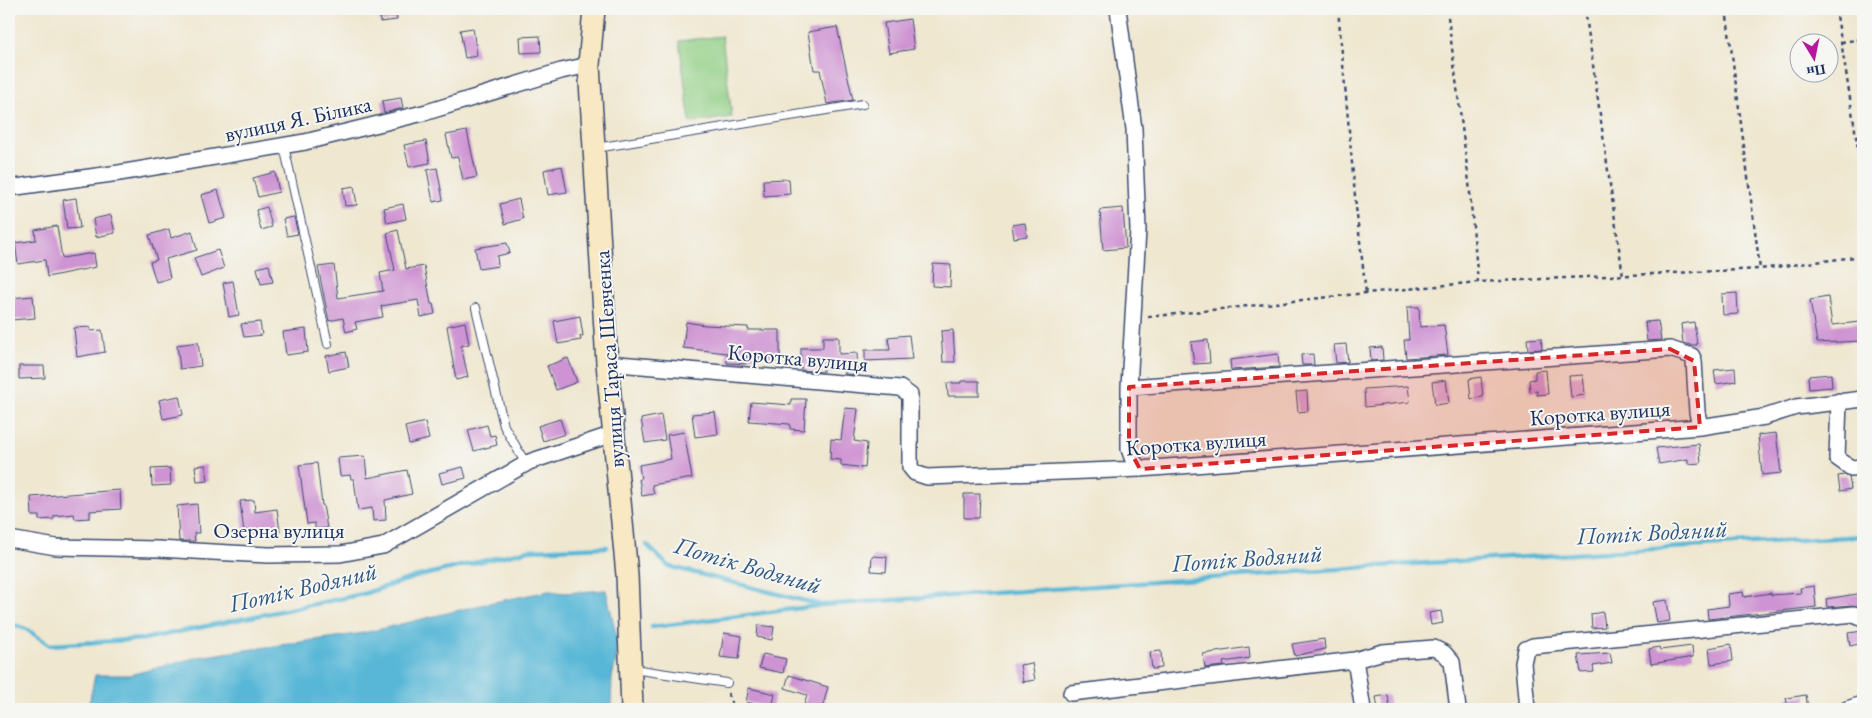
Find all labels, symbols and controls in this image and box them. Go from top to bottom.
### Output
north arrow [1790,32,1840,82]
text: Пн [1805,60,1827,81]
street label: вулиця Я. Білика [222,89,374,149]
street label: вулиця Тараса Шевченка [587,249,631,469]
street label: Коротка вулиця [726,337,870,379]
street label: Коротка вулиця [1529,394,1672,432]
street label: Коротка вулиця [1125,424,1268,462]
water label: Потік Водяний [1575,513,1728,551]
street label: Озерна вулиця [213,516,345,545]
water label: Потік Водяний [670,529,825,601]
water label: Потік Водяний [1170,537,1323,579]
water label: Потік Водяний [225,555,380,619]

